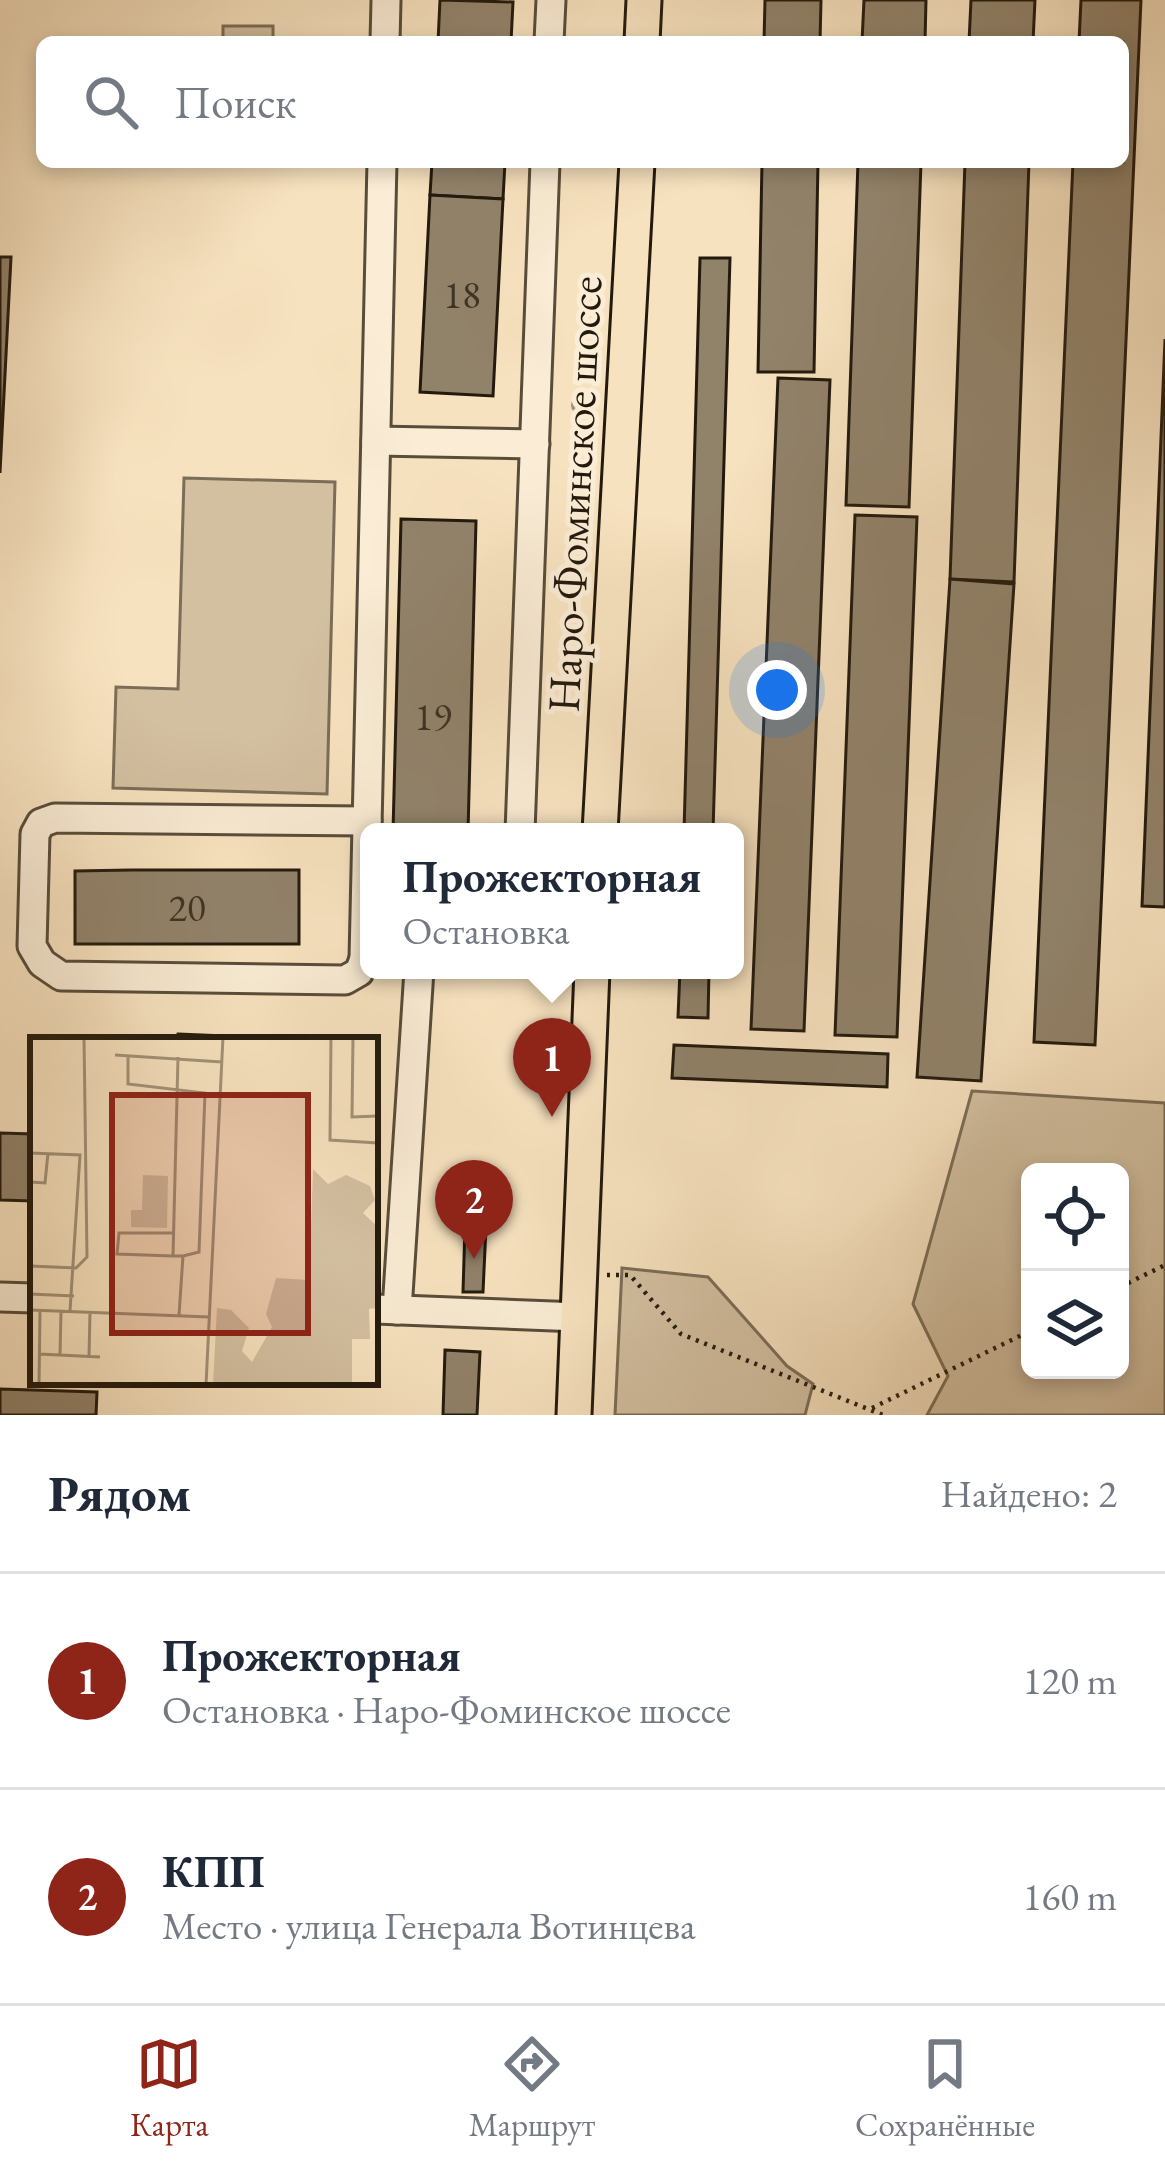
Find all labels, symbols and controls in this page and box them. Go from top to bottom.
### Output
search box [36,36,1129,168]
icon: search [78,69,144,135]
text: Поиск [174,73,296,131]
house number: 18 [443,269,481,320]
street label: Наро-Фоминское шоссе [534,274,614,714]
your location [747,660,807,720]
house number: 19 [414,691,452,742]
popup [360,823,744,979]
text: Прожекторная [403,847,701,905]
house number: 20 [168,882,206,933]
text: Остановка [403,905,570,956]
pin: 1 [513,1018,591,1117]
inset map [30,1037,378,1385]
pin: 2 [435,1160,513,1259]
map controls [1021,1163,1129,1379]
button: locate [1021,1163,1129,1271]
button: layers [1021,1271,1129,1379]
text: Рядом [48,1460,191,1526]
text: Найдено: 2 [940,1468,1117,1519]
text: Прожекторная [162,1626,461,1684]
text: 1 [77,1655,97,1706]
text: 120 m [1023,1655,1117,1706]
text: Остановка · Наро-Фоминское шоссе [162,1684,731,1735]
text: КПП [162,1842,265,1900]
text: 2 [77,1871,97,1922]
text: 160 m [1023,1871,1117,1922]
text: Место · улица Генерала Вотинцева [162,1900,696,1951]
tab: Карта [130,2031,209,2146]
tab: Маршрут [469,2031,595,2146]
tab: Сохранённые [855,2031,1035,2146]

